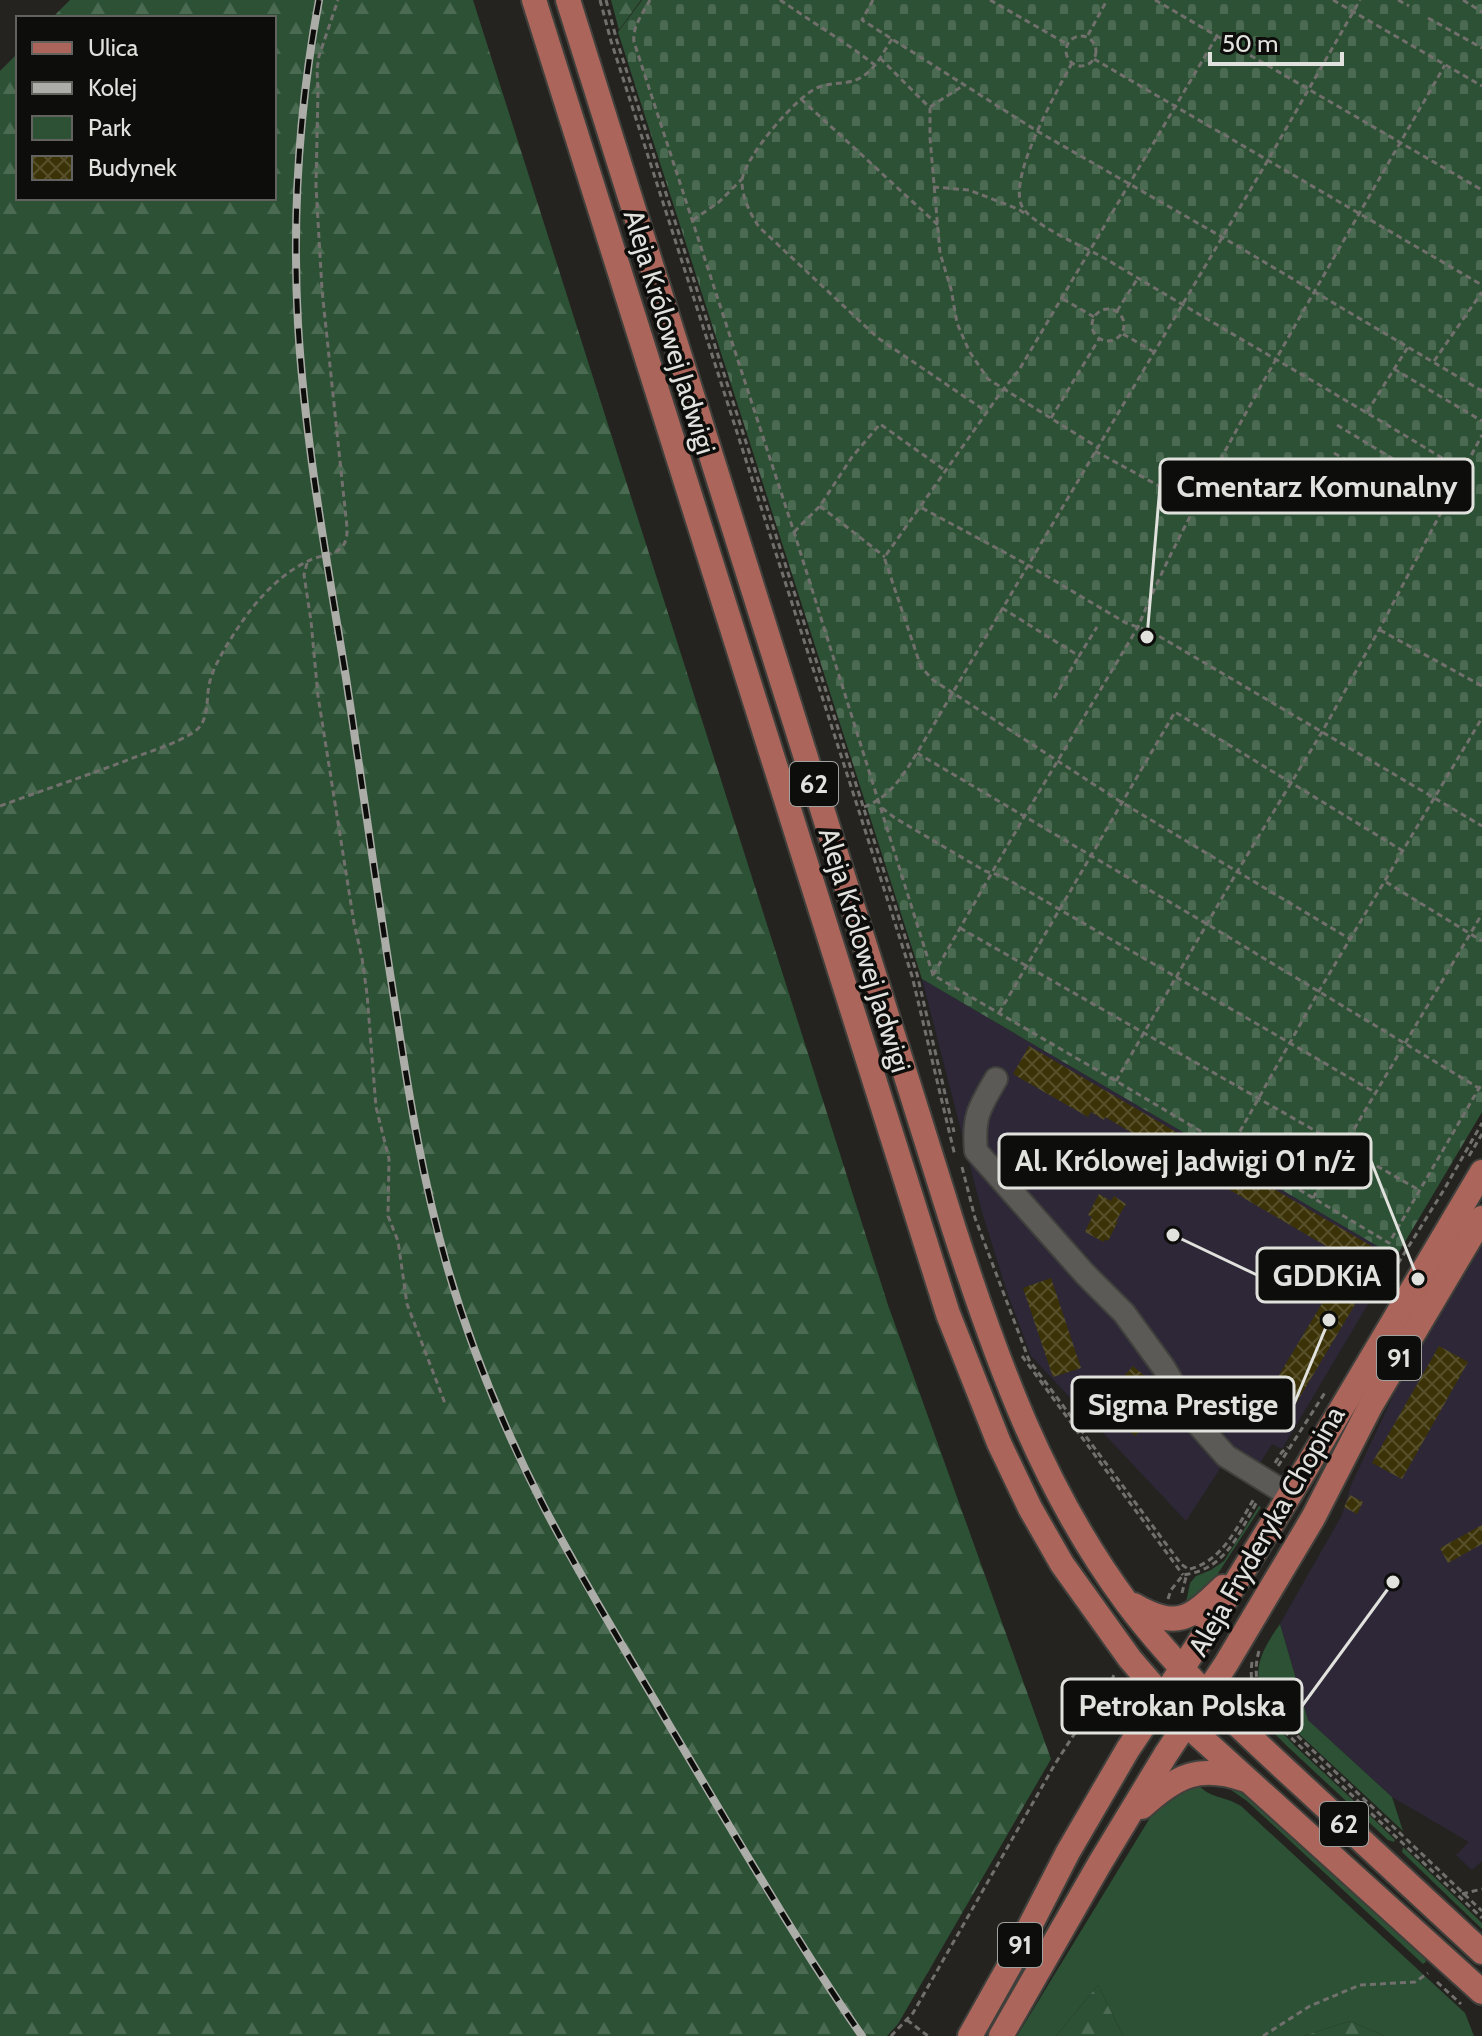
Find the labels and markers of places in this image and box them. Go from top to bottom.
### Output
callout: Cmentarz Komunalny [1160,459,1473,513]
callout: Al. Królowej Jadwigi 01 n/ż [999,1134,1371,1188]
callout: GDDKiA [1257,1248,1398,1302]
callout: Sigma Prestige [1072,1377,1294,1431]
callout: Petrokan Polska [1062,1679,1302,1733]

